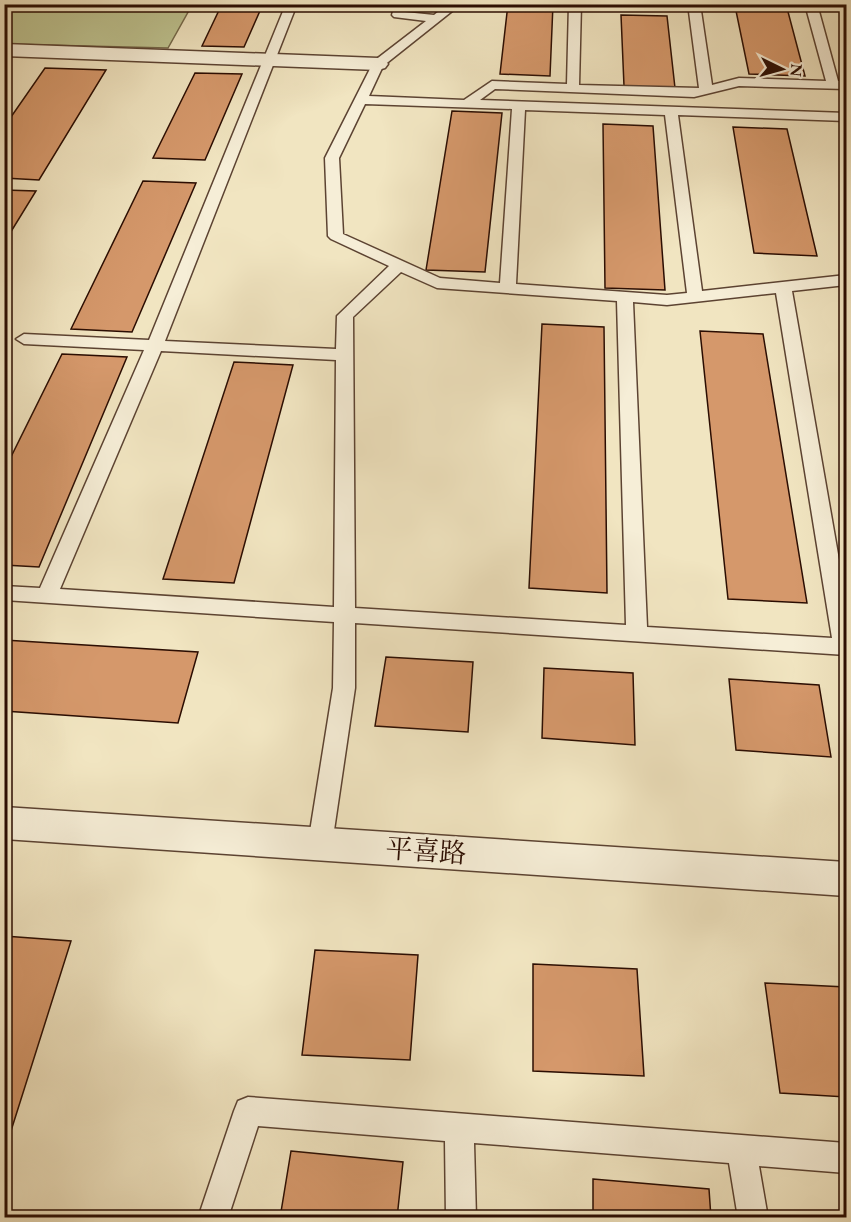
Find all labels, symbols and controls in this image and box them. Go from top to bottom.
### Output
north arrow [752,39,812,99]
text: N [785,63,807,78]
street label: 平喜路 [384,830,468,871]

